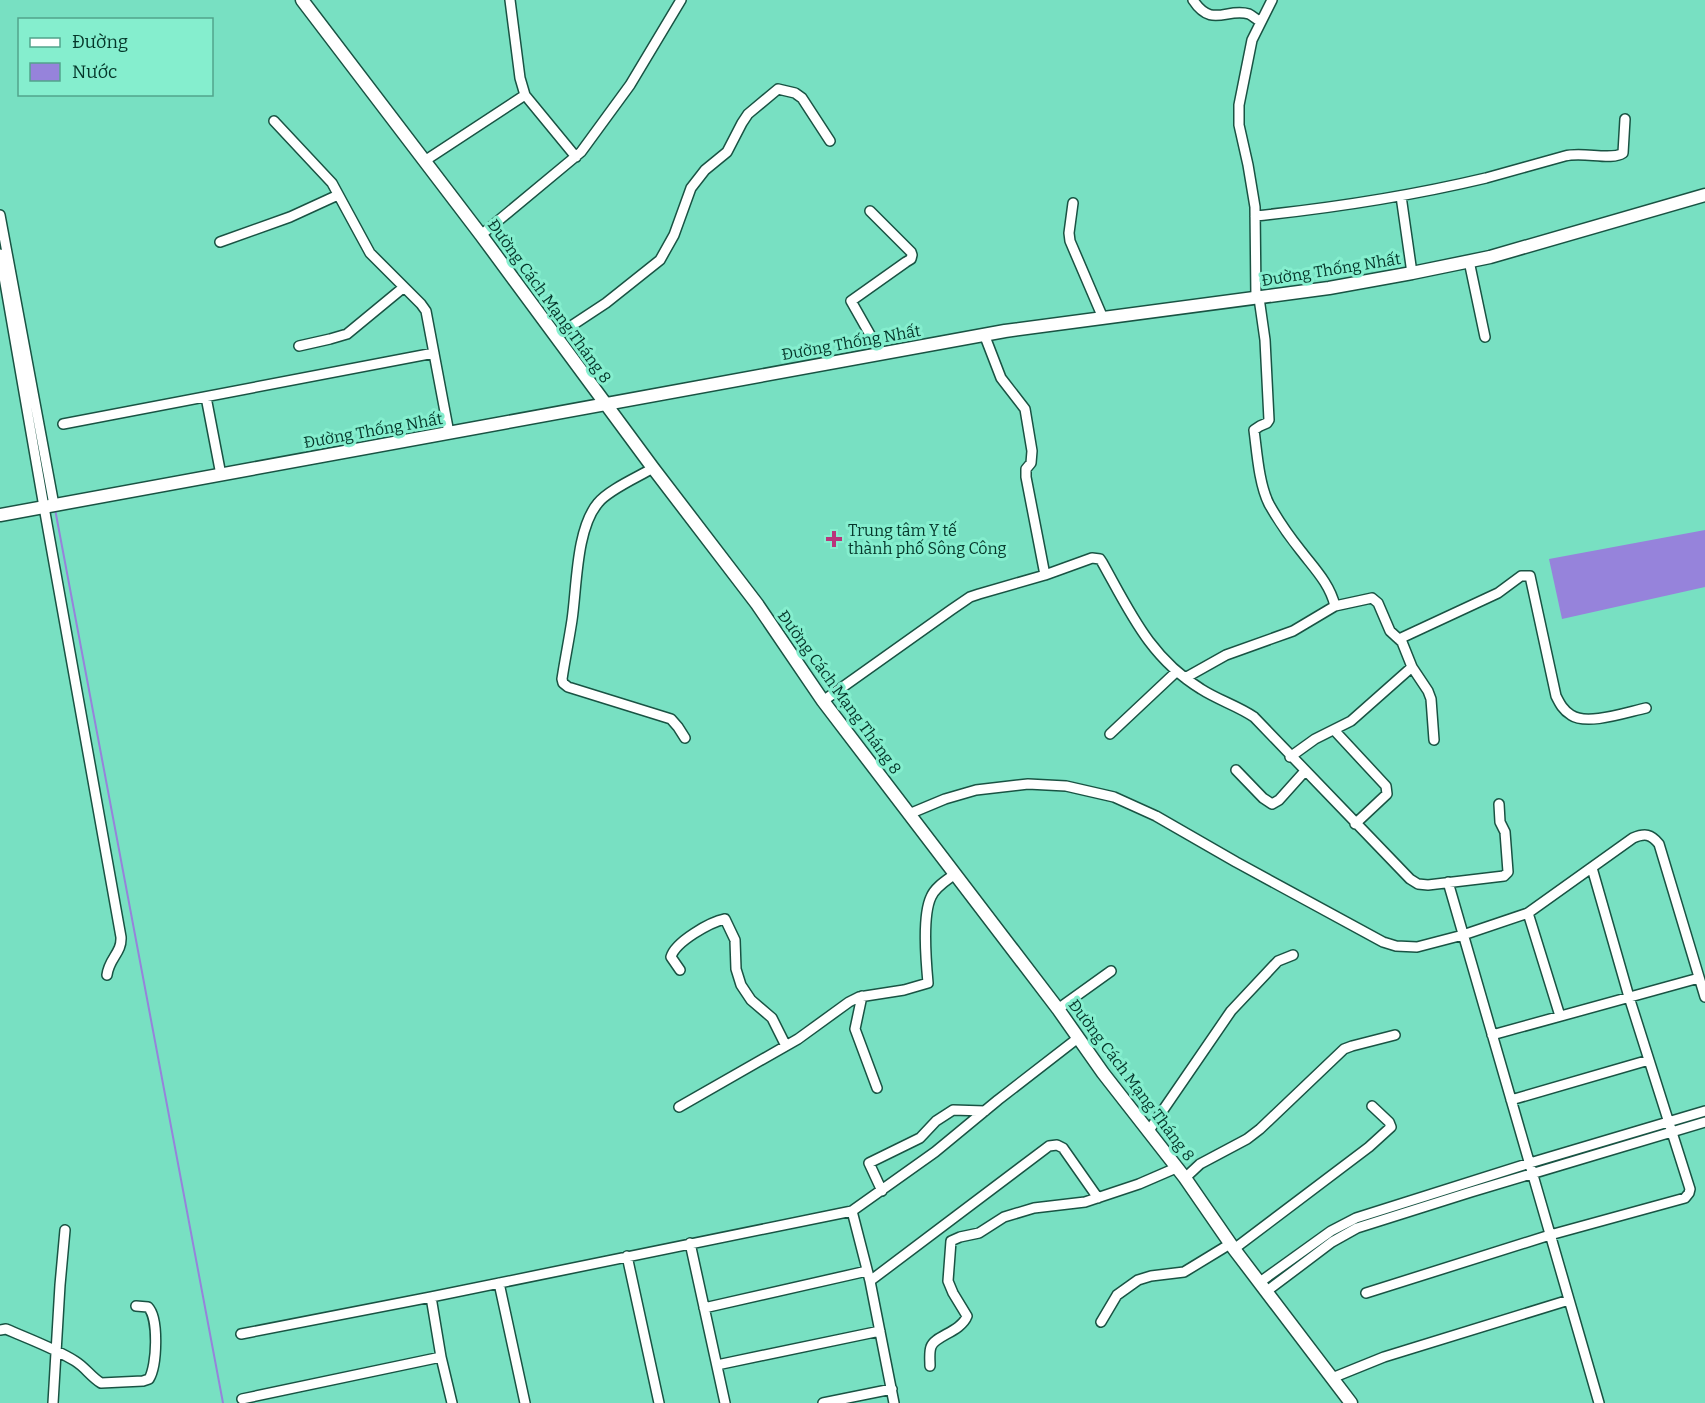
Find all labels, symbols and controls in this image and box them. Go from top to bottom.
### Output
legend [18,18,213,96]
text: Đường [72,31,128,53]
text: Nước [72,61,117,83]
street label: Đường Cách Mạng Tháng 8 [484,216,615,387]
street label: Đường Thống Nhất [1260,248,1402,290]
street label: Đường Thống Nhất [780,320,922,364]
street label: Đường Thống Nhất [302,408,444,452]
place label: Trung tâm Y tế thành phố Sông Công [848,520,1007,558]
marker: Trung tâm Y tế thành phố Sông Công [825,530,843,548]
street label: Đường Cách Mạng Tháng 8 [774,607,905,778]
street label: Đường Cách Mạng Tháng 8 [1065,996,1199,1165]

